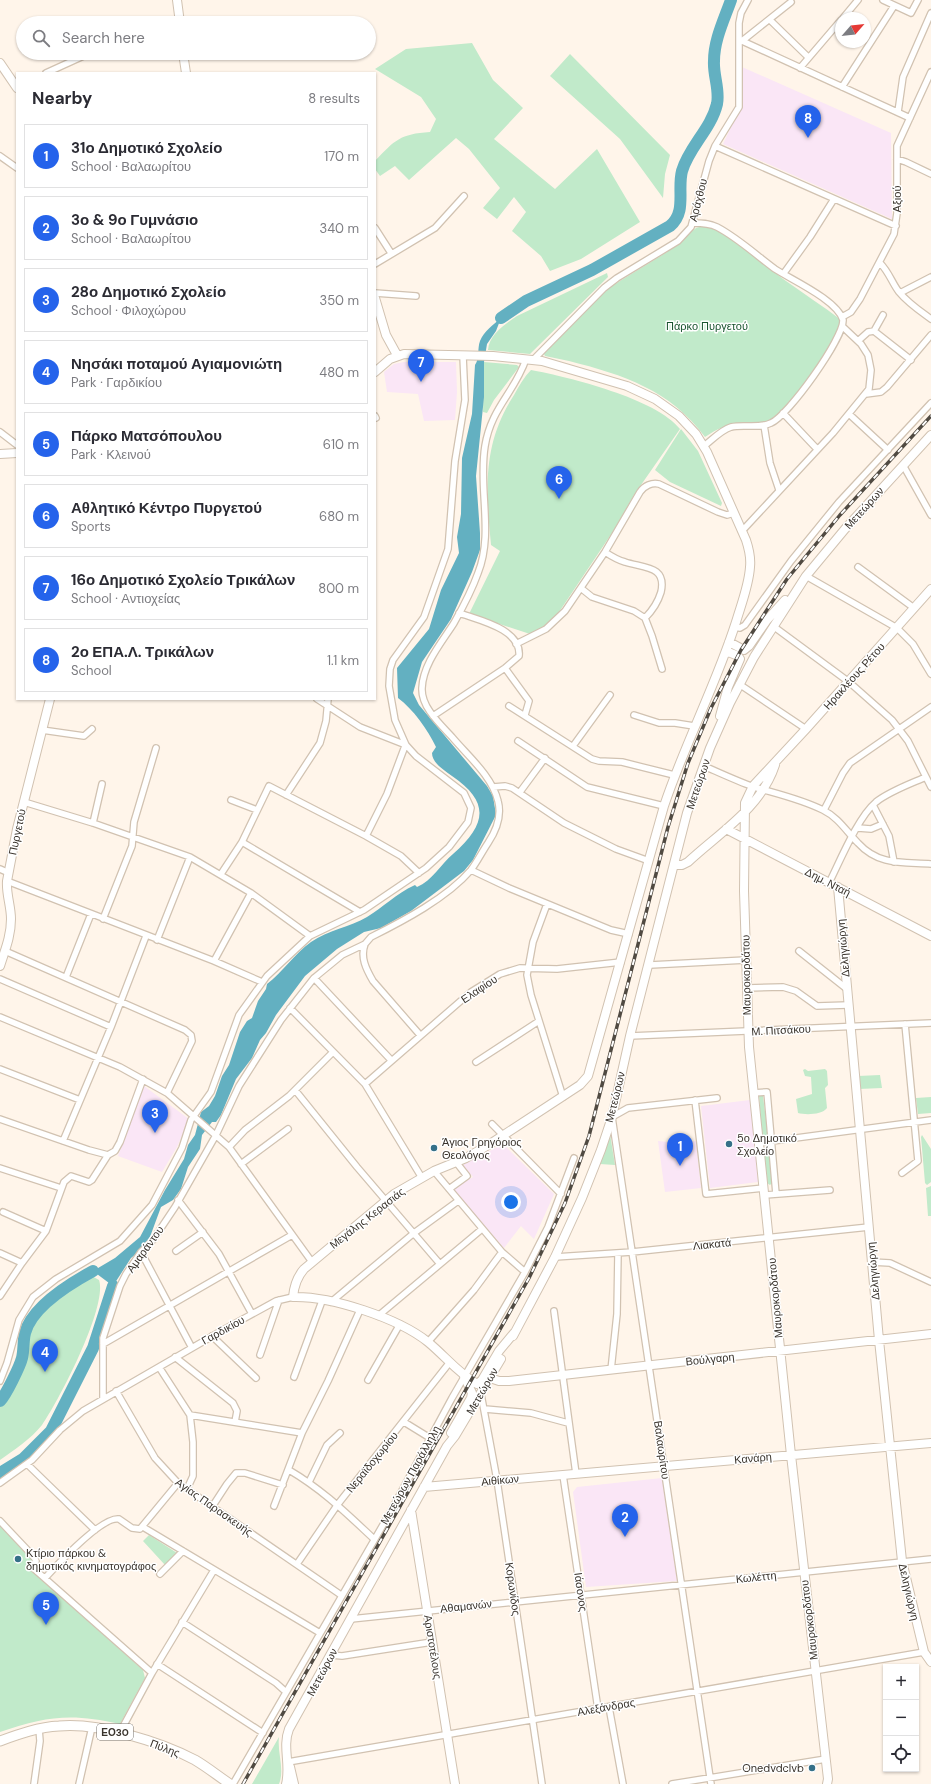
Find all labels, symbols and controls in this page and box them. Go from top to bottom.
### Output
north arrow [835,12,871,48]
search box [16,16,376,60]
icon: search [30,27,52,49]
text: Search here [62,28,145,48]
text: Nearby [32,87,92,109]
text: 8 results [308,90,360,107]
pin: 8 [795,105,821,138]
text: 31ο Δημοτικό Σχολείο [71,138,222,158]
text: 1 [44,148,48,165]
text: 170 m [324,148,359,165]
text: School · Βαλαωρίτου [71,158,191,175]
street label: Αράχθου [686,177,710,223]
street label: Αξιού [890,186,904,212]
text: 3ο & 9ο Γυμνάσιο [71,210,198,230]
text: 2 [42,220,50,237]
text: 340 m [319,220,359,237]
text: School · Βαλαωρίτου [71,230,191,247]
text: 28ο Δημοτικό Σχολείο [71,282,226,302]
text: 3 [42,292,50,309]
text: 350 m [319,292,359,309]
text: School · Φιλοχώρου [71,302,186,319]
park label: Πάρκο Πυργετού [666,319,748,333]
pin: 7 [408,349,434,382]
text: Νησάκι ποταμού Αγιαμονιώτη [71,354,282,374]
text: 4 [42,364,50,381]
text: 480 m [319,364,359,381]
text: Park · Γαρδικίου [71,374,162,391]
text: Πάρκο Ματσόπουλου [71,426,222,446]
text: 5 [42,436,50,453]
text: 610 m [323,436,359,453]
text: Park · Κλεινού [71,446,151,463]
pin: 6 [546,466,572,499]
street label: Μετεώρων [841,484,887,532]
text: Αθλητικό Κέντρο Πυργετού [71,498,262,518]
text: 6 [42,508,50,525]
text: 680 m [319,508,359,525]
text: Sports [71,518,111,535]
text: 16ο Δημοτικό Σχολείο Τρικάλων [71,570,295,590]
text: 7 [43,580,49,597]
text: 800 m [318,580,359,597]
text: School · Αντιοχείας [71,590,180,607]
street label: Ηρακλέους Ρέτου [820,640,888,712]
text: 2ο ΕΠΑ.Λ. Τρικάλων [71,642,214,662]
text: 8 [42,652,50,669]
text: 1.1 km [327,652,359,669]
text: School [71,662,112,679]
street label: Μετεώρων [683,757,713,811]
street label: Πυργετού [5,808,29,856]
street label: Δημ. Νταή [803,865,853,899]
street label: Δεληγιώργη [833,918,853,978]
street label: Μαυροκορδάτου [738,935,754,1015]
street label: Ελαφίου [458,972,500,1006]
street label: Μ. Πιτσάκου [751,1021,811,1039]
street label: Μετεώρων [602,1069,628,1124]
pin: 3 [142,1100,168,1133]
place label: 5ο Δημοτικό Σχολείο [737,1131,797,1158]
pin: 1 [667,1133,693,1166]
place label: Άγιος Γρηγόριος Θεολόγος [442,1135,522,1162]
marker: 5ο Δημοτικό Σχολείο [724,1139,734,1149]
marker: Άγιος Γρηγόριος Θεολόγος [429,1143,439,1153]
street label: Μεγάλης Κερασιάς [327,1184,407,1252]
your location [501,1192,521,1212]
street label: Αμαράντου [123,1223,167,1275]
street label: Λιακατά [692,1235,732,1253]
street label: Δεληγιώργη [863,1241,883,1301]
street label: Μαυροκορδάτου [765,1257,785,1339]
street label: Γαρδικίου [199,1312,247,1348]
pin: 4 [32,1339,58,1372]
street label: Βούλγαρη [685,1349,735,1369]
street label: Μετεώρων [463,1364,501,1417]
street label: Βαλαωρίτου [651,1420,673,1480]
street label: Μετεώρων Παράλληλη [377,1423,443,1527]
street label: Νεραϊδοχωρίου [343,1429,401,1495]
street label: Κανάρη [734,1449,772,1467]
street label: Αιθίκων [481,1471,520,1489]
street label: Αγίας Παρασκευής [173,1475,255,1539]
pin: 2 [612,1504,638,1537]
place label: Κτίριο πάρκου & δημοτικός κινηματογράφος [26,1546,156,1573]
marker: Κτίριο πάρκου & δημοτικός κινηματογράφος [13,1554,23,1564]
street label: Κορωνίδος [502,1561,524,1617]
street label: Δεληγιώργη [896,1562,922,1622]
street label: Κωλέττη [735,1568,777,1586]
street label: Ιάσονος [571,1572,591,1612]
street label: Μαυροκορδάτου [797,1579,821,1661]
pin: 5 [33,1592,59,1625]
street label: Αθαμανών [439,1596,493,1616]
street label: Αριστοτέλους [421,1614,445,1680]
street label: Μετεώρων [304,1645,341,1698]
map controls [883,1664,919,1772]
button: + [883,1664,919,1700]
street label: Αλεξάνδρας [576,1695,636,1719]
button: − [883,1700,919,1736]
road number: ΕΟ30 [97,1724,133,1740]
street label: Πύλης [148,1736,182,1760]
button: locate [883,1736,919,1772]
place label: Onedvdclvb [742,1761,804,1775]
marker: Onedvdclvb [807,1763,817,1773]

